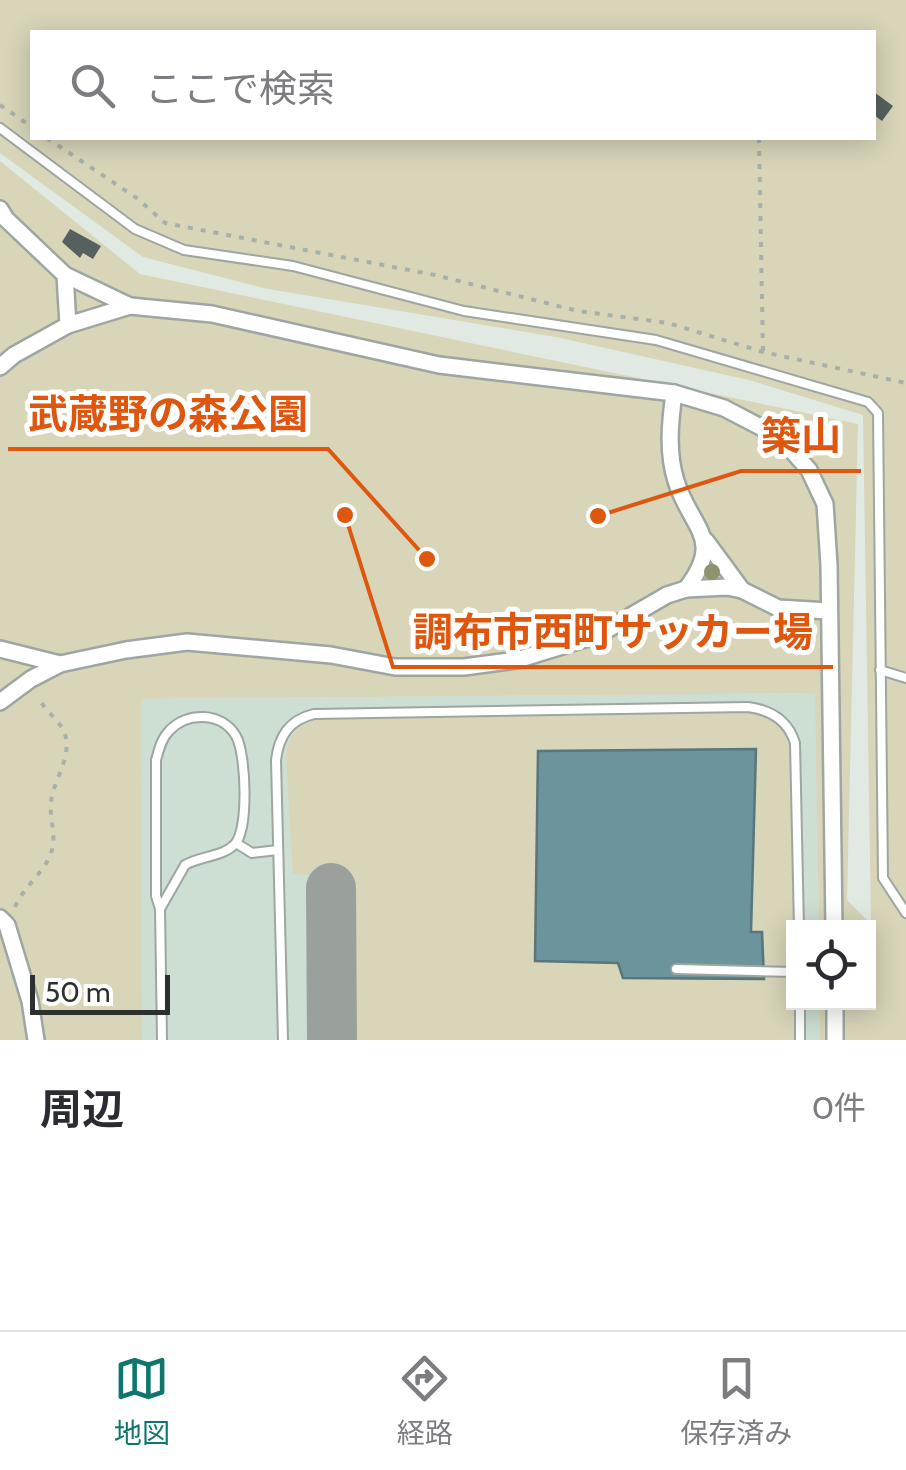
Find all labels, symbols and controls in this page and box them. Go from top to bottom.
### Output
search box [30,30,876,140]
icon: search [65,58,120,113]
text: ここで検索 [145,65,335,112]
callout: 武蔵野の森公園 [8,379,328,449]
text: 武蔵野の森公園 [28,389,308,438]
callout: 築山 [741,401,861,471]
text: 築山 [761,411,841,460]
callout: 調布市西町サッカー場 [393,597,833,667]
text: 調布市西町サッカー場 [413,607,813,656]
map controls [786,920,876,1010]
button: locate [786,920,876,1010]
scale bar [30,970,170,1014]
text: 50 m [45,975,111,1009]
text: 周辺 [40,1083,124,1135]
text: 0件 [812,1088,866,1127]
tab: 地図 [114,1351,170,1451]
tab: 経路 [397,1351,453,1451]
tab: 保存済み [680,1351,792,1451]

